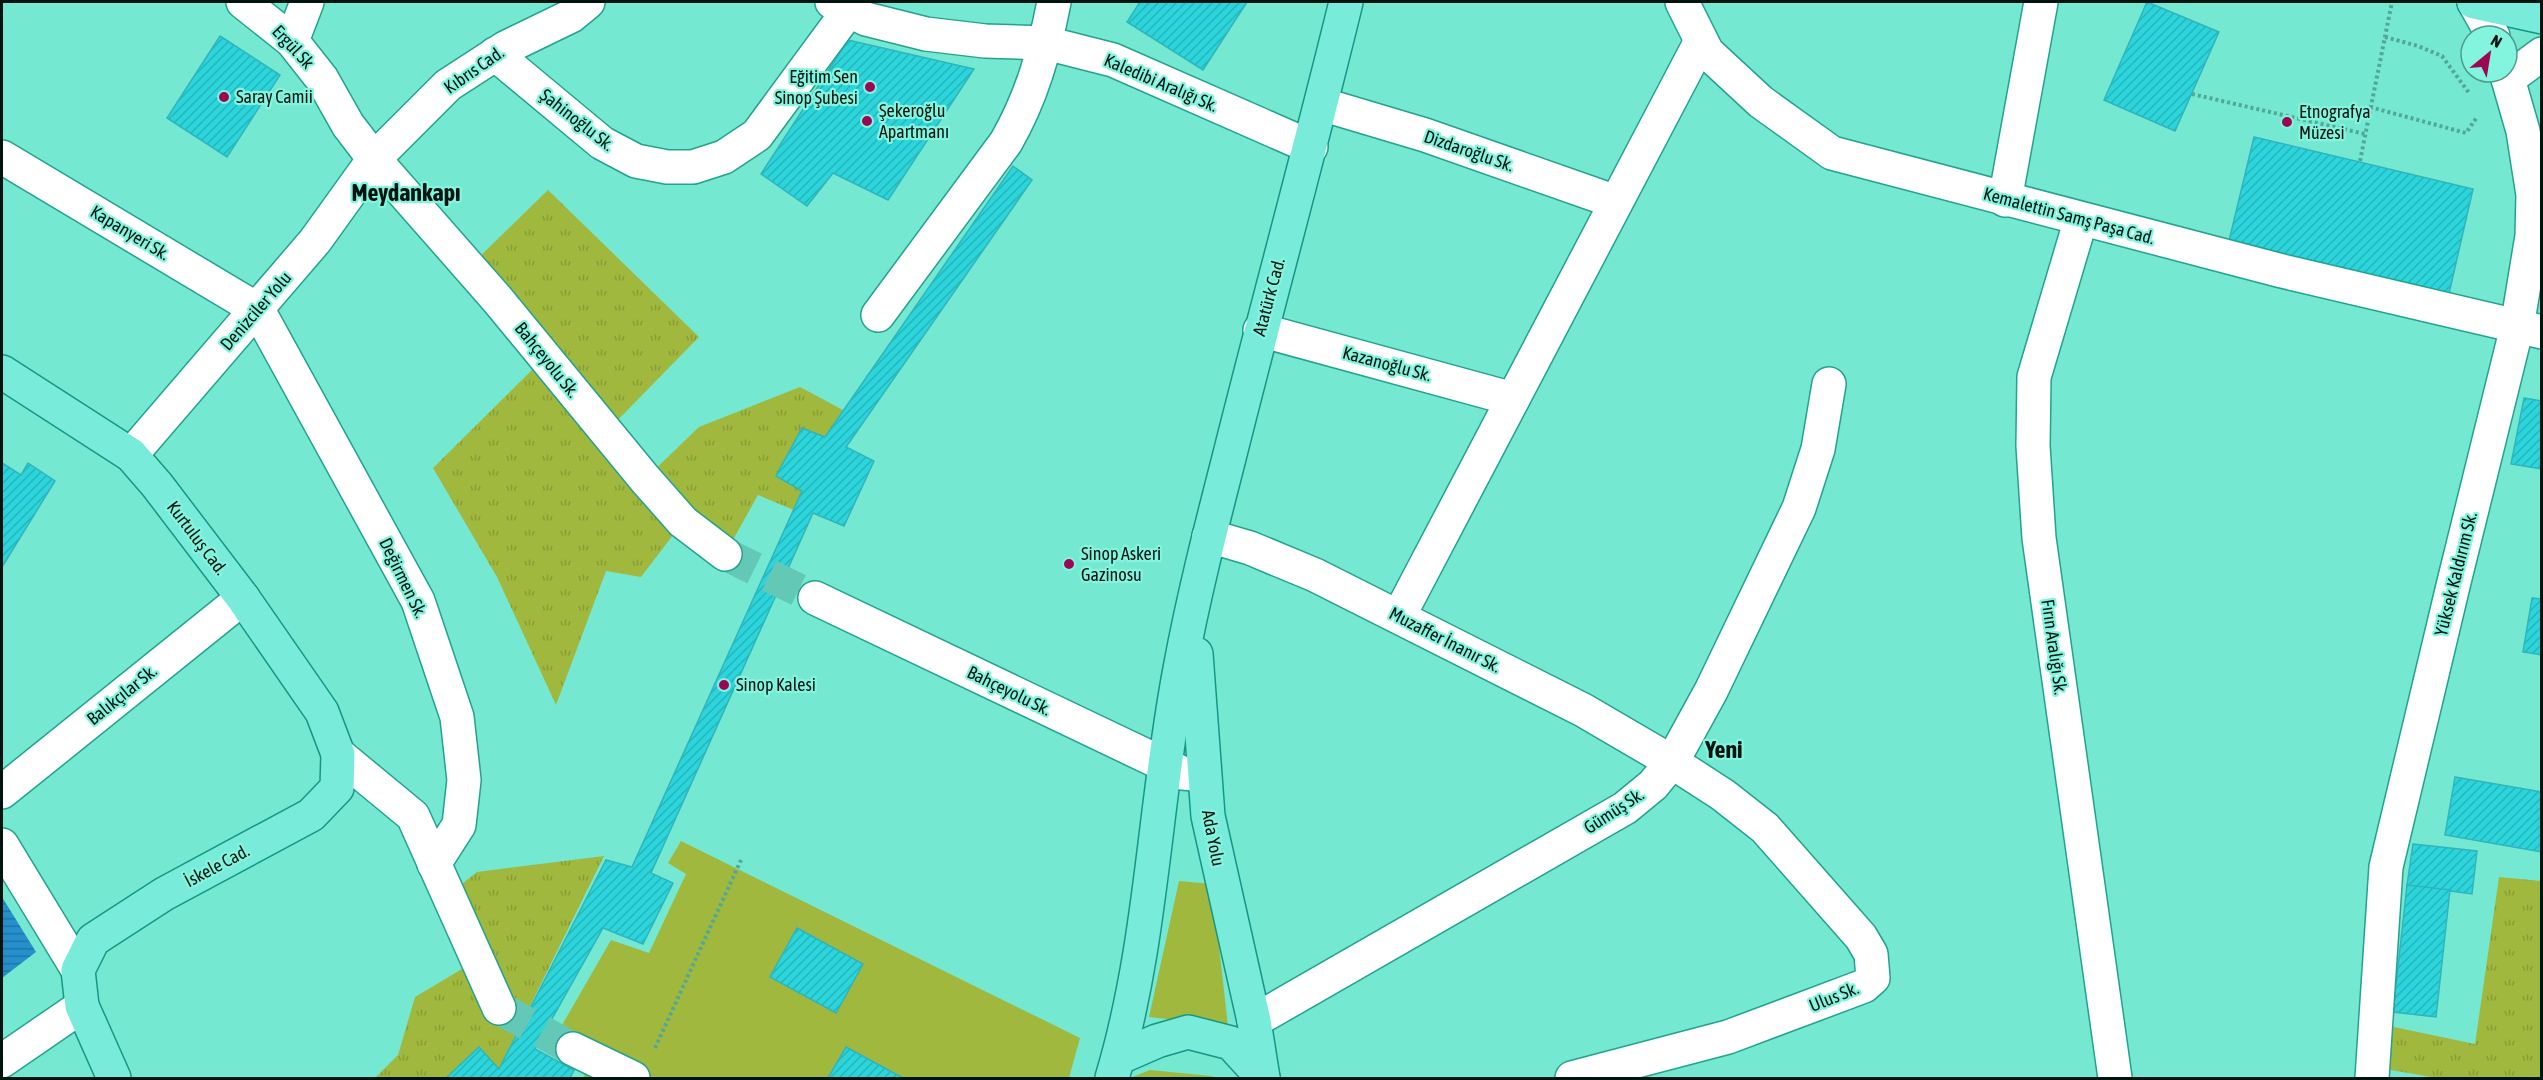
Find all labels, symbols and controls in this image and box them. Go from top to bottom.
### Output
street label: Ergül Sk [268,21,319,73]
north arrow [2459,24,2519,84]
text: N [2488,31,2505,51]
street label: Kıbrıs Cad. [440,41,508,98]
street label: Kaledibi Aralığı Sk. [1101,49,1221,116]
place label: Eğitim Sen Sinop Şubesi [775,66,858,108]
marker: Eğitim Sen Sinop Şubesi [863,80,877,94]
street label: Şahinoğlu Sk. [536,84,619,155]
place label: Saray Camii [236,86,313,107]
marker: Saray Camii [217,90,231,104]
place label: Şekeroğlu Apartmanı [879,100,949,142]
place label: Etnografya Müzesi [2299,101,2371,143]
marker: Şekeroğlu Apartmanı [860,114,874,128]
marker: Etnografya Müzesi [2280,115,2294,129]
street label: Dizdaroğlu Sk. [1422,125,1517,176]
district label: Meydankapı [351,179,461,206]
street label: Kemalettin Samş Paşa Cad. [1981,183,2157,248]
street label: Kapanyeri Sk. [87,201,174,264]
street label: Atatürk Cad. [1248,255,1289,338]
street label: Denizciler Yolu [216,267,296,354]
street label: Bahçeyolu Sk. [511,318,584,401]
street label: Kazanoğlu Sk. [1340,342,1434,385]
street label: Kurtuluş Cad. [163,497,232,579]
street label: Yüksek Kaldırım Sk. [2430,510,2481,638]
street label: Değirmen Sk. [375,534,432,621]
place label: Sinop Askeri Gazinosu [1081,543,1161,585]
marker: Sinop Askeri Gazinosu [1062,557,1076,571]
street label: Fırın Aralığı Sk. [2037,598,2072,696]
street label: Muzaffer İnanır Sk. [1386,602,1504,677]
street label: Balıkçılar Sk. [83,660,161,729]
street label: Bahçeyolu Sk. [964,661,1055,720]
place label: Sinop Kalesi [736,674,816,695]
marker: Sinop Kalesi [717,678,731,692]
district label: Yeni [1704,736,1743,763]
street label: Gümüş Sk. [1580,783,1648,838]
street label: Ada Yolu [1198,808,1229,868]
street label: İskele Cad. [181,840,253,891]
street label: Ulus Sk. [1806,977,1862,1016]

